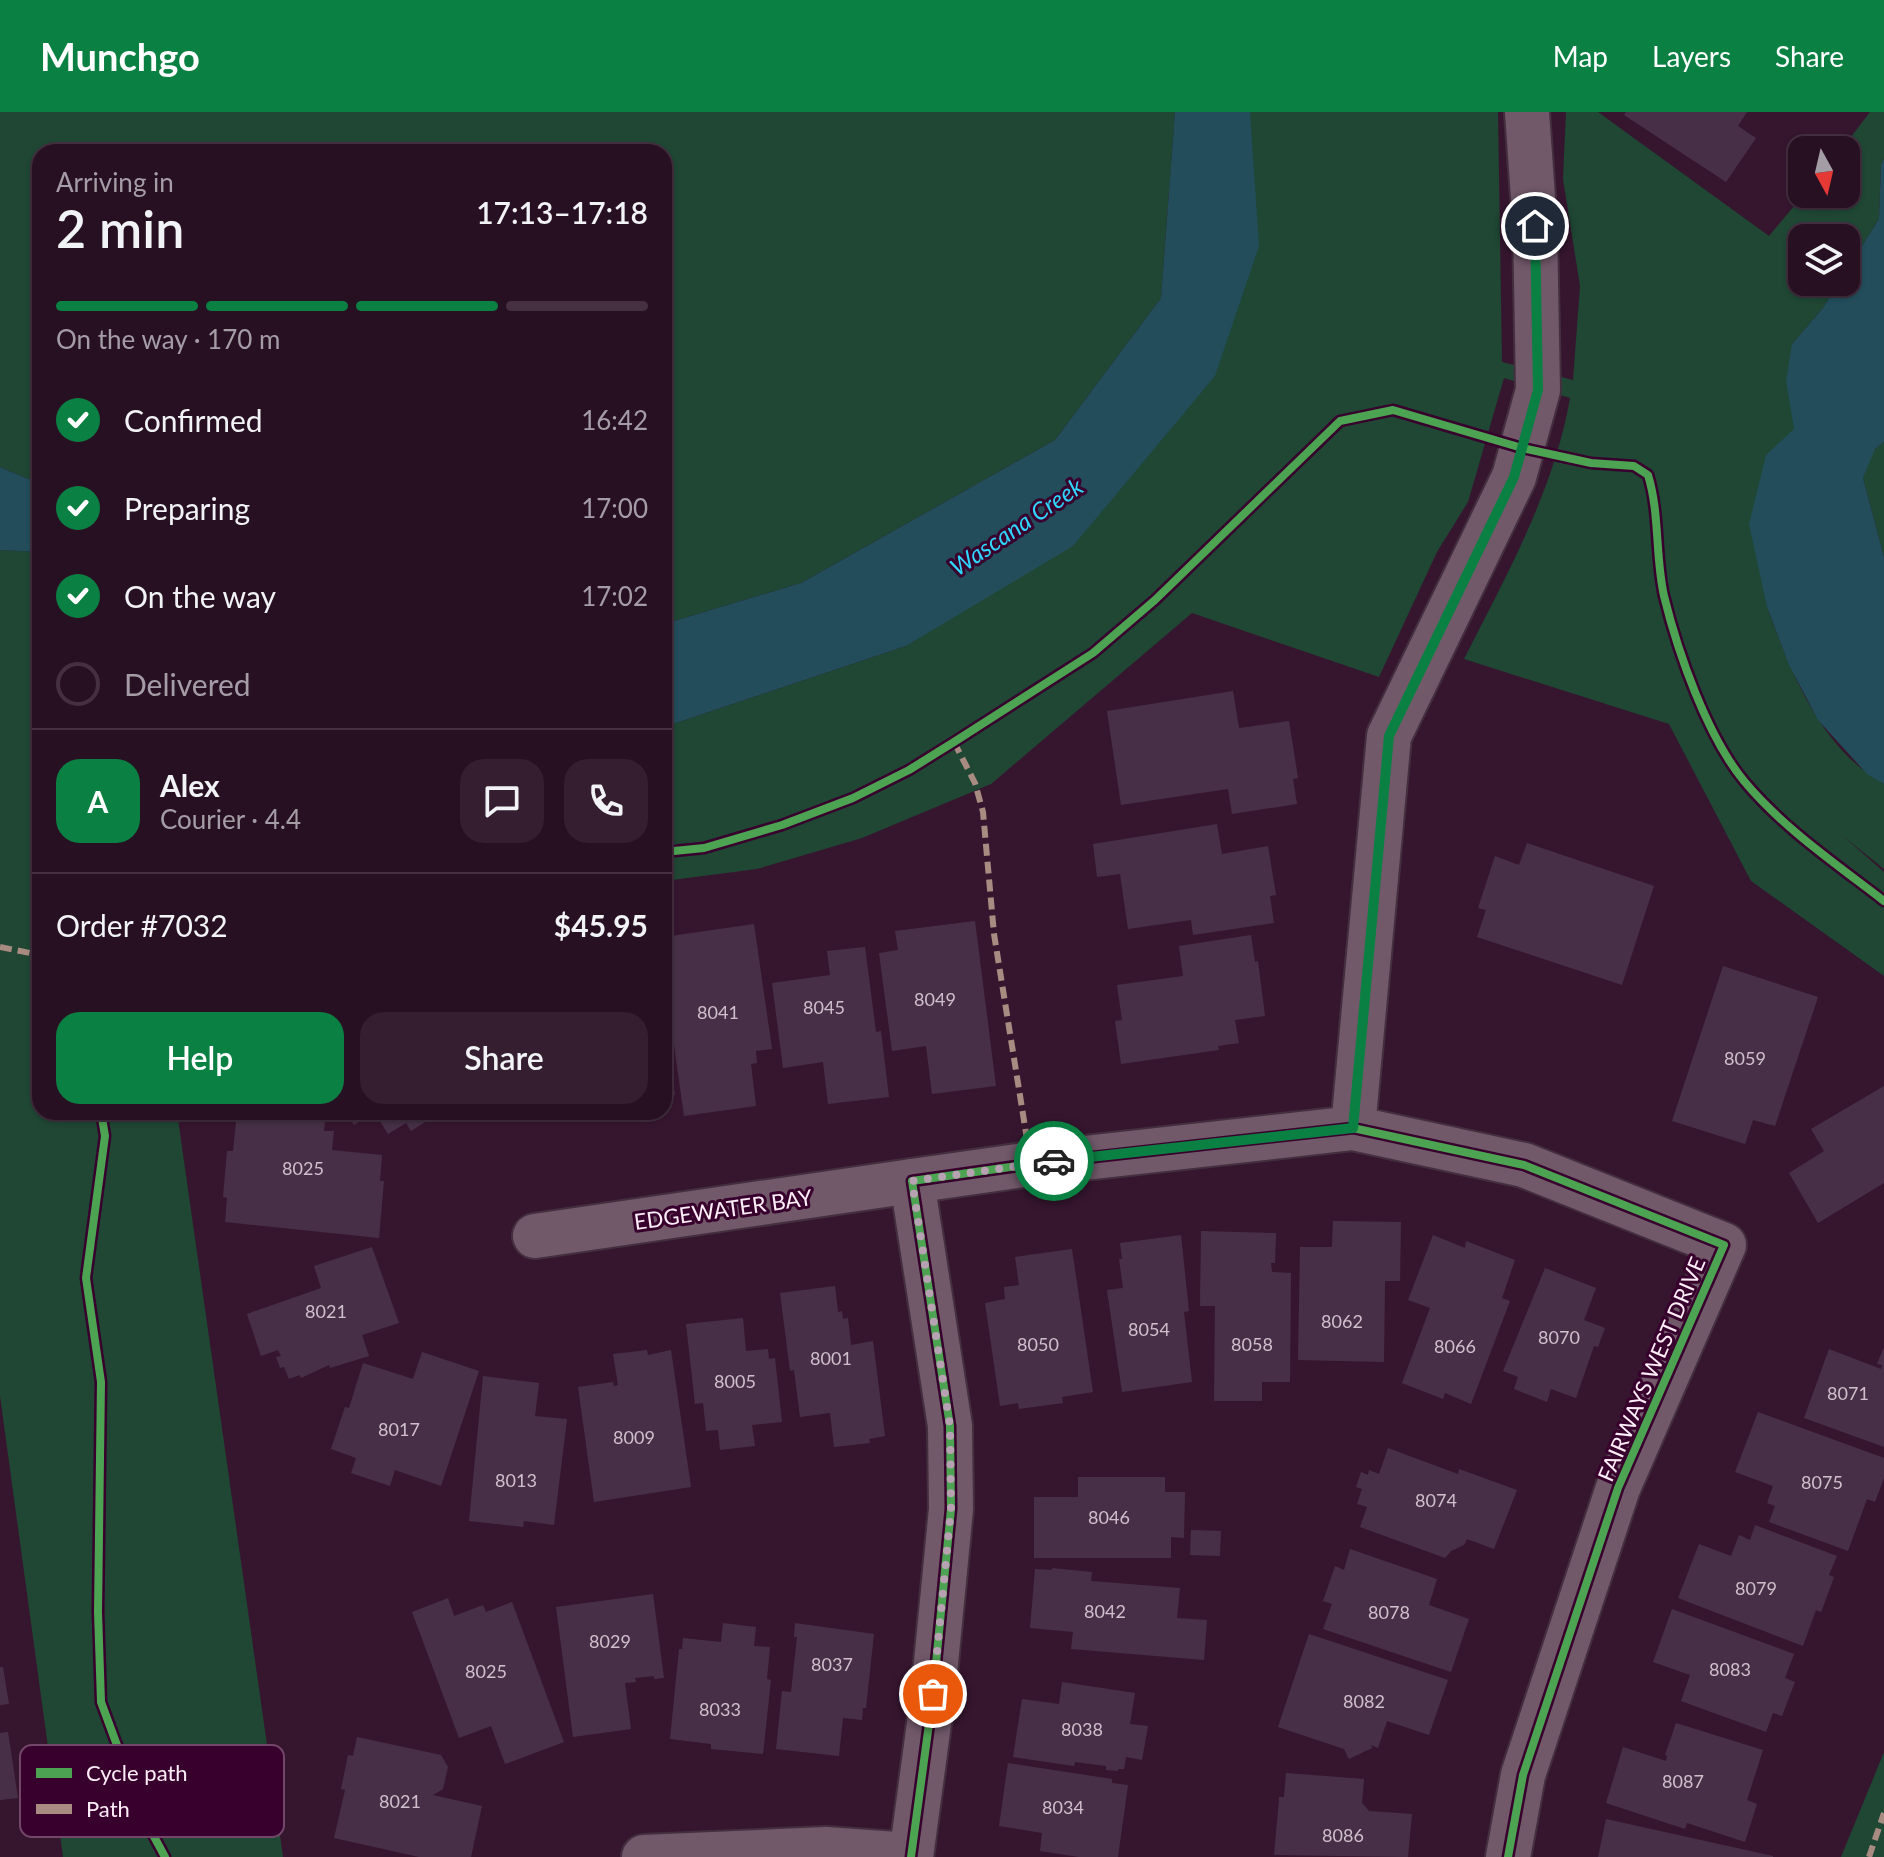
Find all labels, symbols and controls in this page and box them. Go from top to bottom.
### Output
text: Munchgo [40,33,200,79]
text: Map [1553,39,1608,73]
text: Layers [1652,39,1731,73]
text: Share [1775,39,1844,73]
north arrow [1788,136,1860,208]
map controls [1788,136,1860,296]
text: Arriving in [56,166,174,198]
pin [1501,192,1569,260]
text: 17:13–17:18 [476,194,648,230]
text: 2 min [56,197,184,259]
icon: home [1513,204,1557,248]
button: layers [1788,224,1860,296]
text: On the way · 170 m [56,323,280,355]
icon: check [56,398,100,442]
text: Confirmed [124,402,263,438]
text: 16:42 [581,404,648,436]
water label: Wascana Creek [944,471,1088,581]
icon: check [56,486,100,530]
text: Preparing [124,490,250,526]
text: 17:00 [581,492,648,524]
icon: check [56,574,100,618]
text: On the way [124,578,276,614]
text: 17:02 [581,580,648,612]
text: Delivered [124,666,251,702]
button: chat [460,759,544,843]
button: phone [564,759,648,843]
text: Alex [160,767,220,803]
text: A [88,783,108,819]
text: Courier · 4.4 [160,803,301,835]
text: Order #7032 [56,907,228,943]
text: $45.95 [554,907,648,943]
house number: 8049 [914,988,956,1010]
house number: 8045 [803,996,845,1018]
house number: 8041 [697,1001,739,1023]
button: Help [56,1012,344,1104]
button: Share [360,1012,648,1104]
house number: 8059 [1724,1047,1766,1069]
courier [1014,1121,1094,1201]
icon: car [1032,1139,1076,1183]
house number: 8025 [282,1157,324,1179]
street label: EDGEWATER BAY [632,1183,814,1235]
street label: FAIRWAYS WEST DRIVE [1591,1253,1711,1485]
house number: 8021 [305,1300,347,1322]
house number: 8062 [1321,1310,1363,1332]
house number: 8054 [1128,1318,1170,1340]
house number: 8070 [1538,1326,1580,1348]
house number: 8050 [1017,1333,1059,1355]
house number: 8058 [1231,1333,1273,1355]
house number: 8066 [1434,1335,1476,1357]
house number: 8001 [810,1347,852,1369]
house number: 8005 [714,1370,756,1392]
house number: 8071 [1827,1382,1869,1404]
house number: 8017 [378,1418,420,1440]
house number: 8009 [613,1426,655,1448]
house number: 8013 [495,1469,537,1491]
house number: 8075 [1801,1471,1843,1493]
house number: 8074 [1415,1489,1457,1511]
house number: 8046 [1088,1506,1130,1528]
house number: 8079 [1735,1577,1777,1599]
house number: 8042 [1084,1600,1126,1622]
house number: 8078 [1368,1601,1410,1623]
house number: 8029 [589,1630,631,1652]
house number: 8037 [811,1653,853,1675]
house number: 8083 [1709,1658,1751,1680]
house number: 8025 [465,1660,507,1682]
pin [899,1660,967,1728]
icon: bag [911,1672,955,1716]
house number: 8082 [1343,1690,1385,1712]
house number: 8033 [699,1698,741,1720]
house number: 8038 [1061,1718,1103,1740]
legend [20,1745,284,1837]
text: Cycle path [86,1759,188,1786]
house number: 8087 [1662,1770,1704,1792]
house number: 8021 [379,1790,421,1812]
text: Path [86,1795,130,1822]
house number: 8034 [1042,1796,1084,1818]
house number: 8086 [1322,1824,1364,1846]

